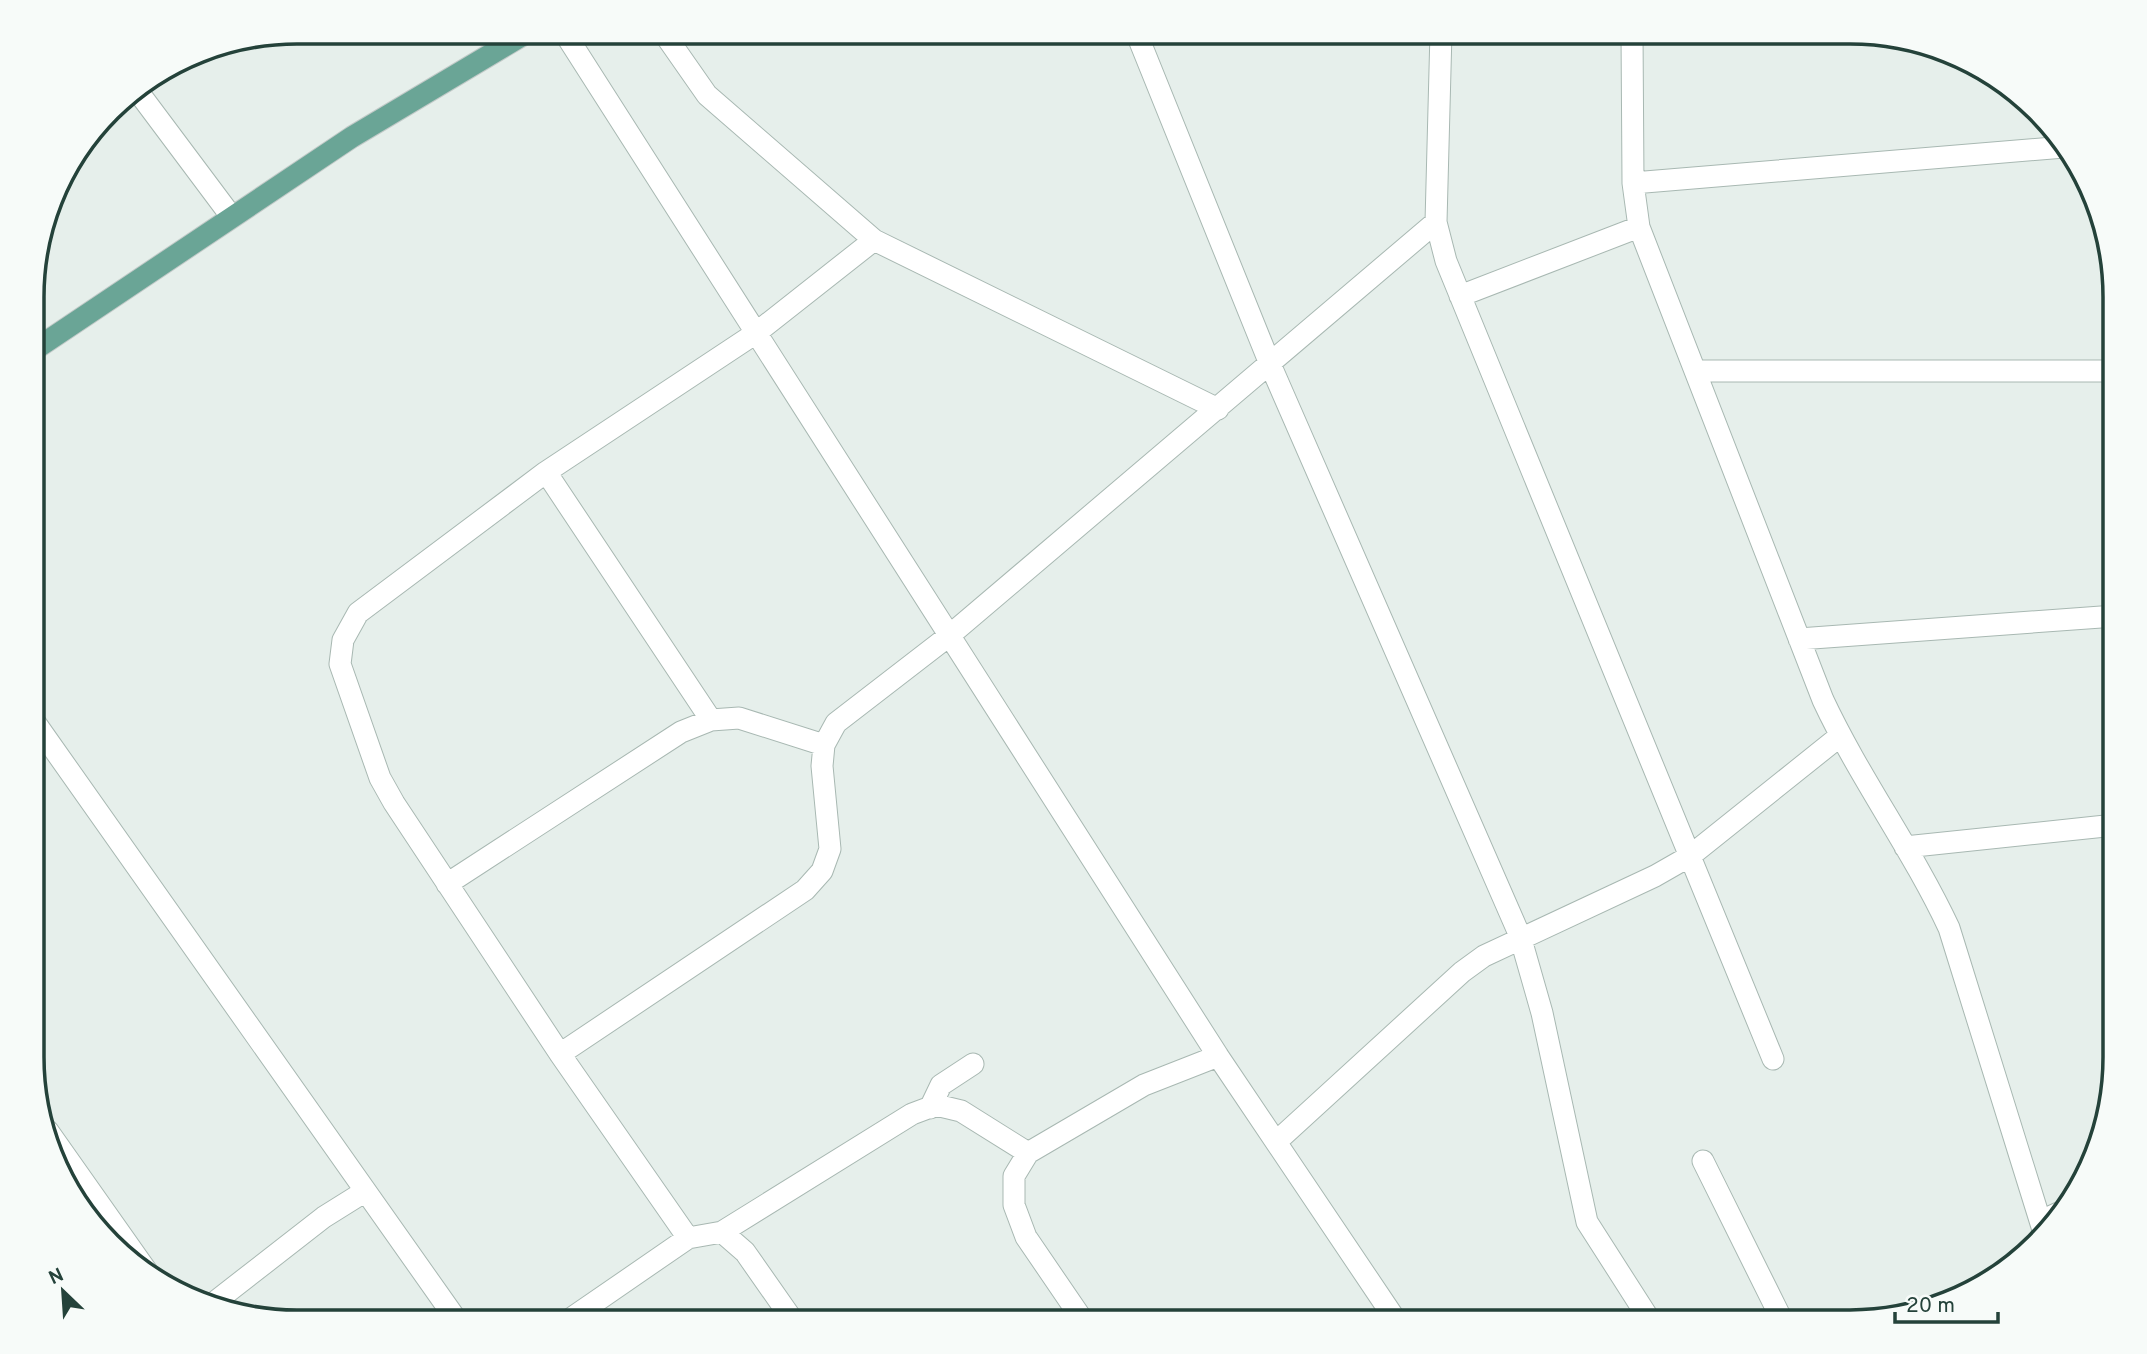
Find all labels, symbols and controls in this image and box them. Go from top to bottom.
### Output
north arrow [28,1256,98,1326]
text: N [45,1264,68,1291]
scale bar [1895,1280,1998,1324]
text: 20 m [1906,1293,1955,1320]

